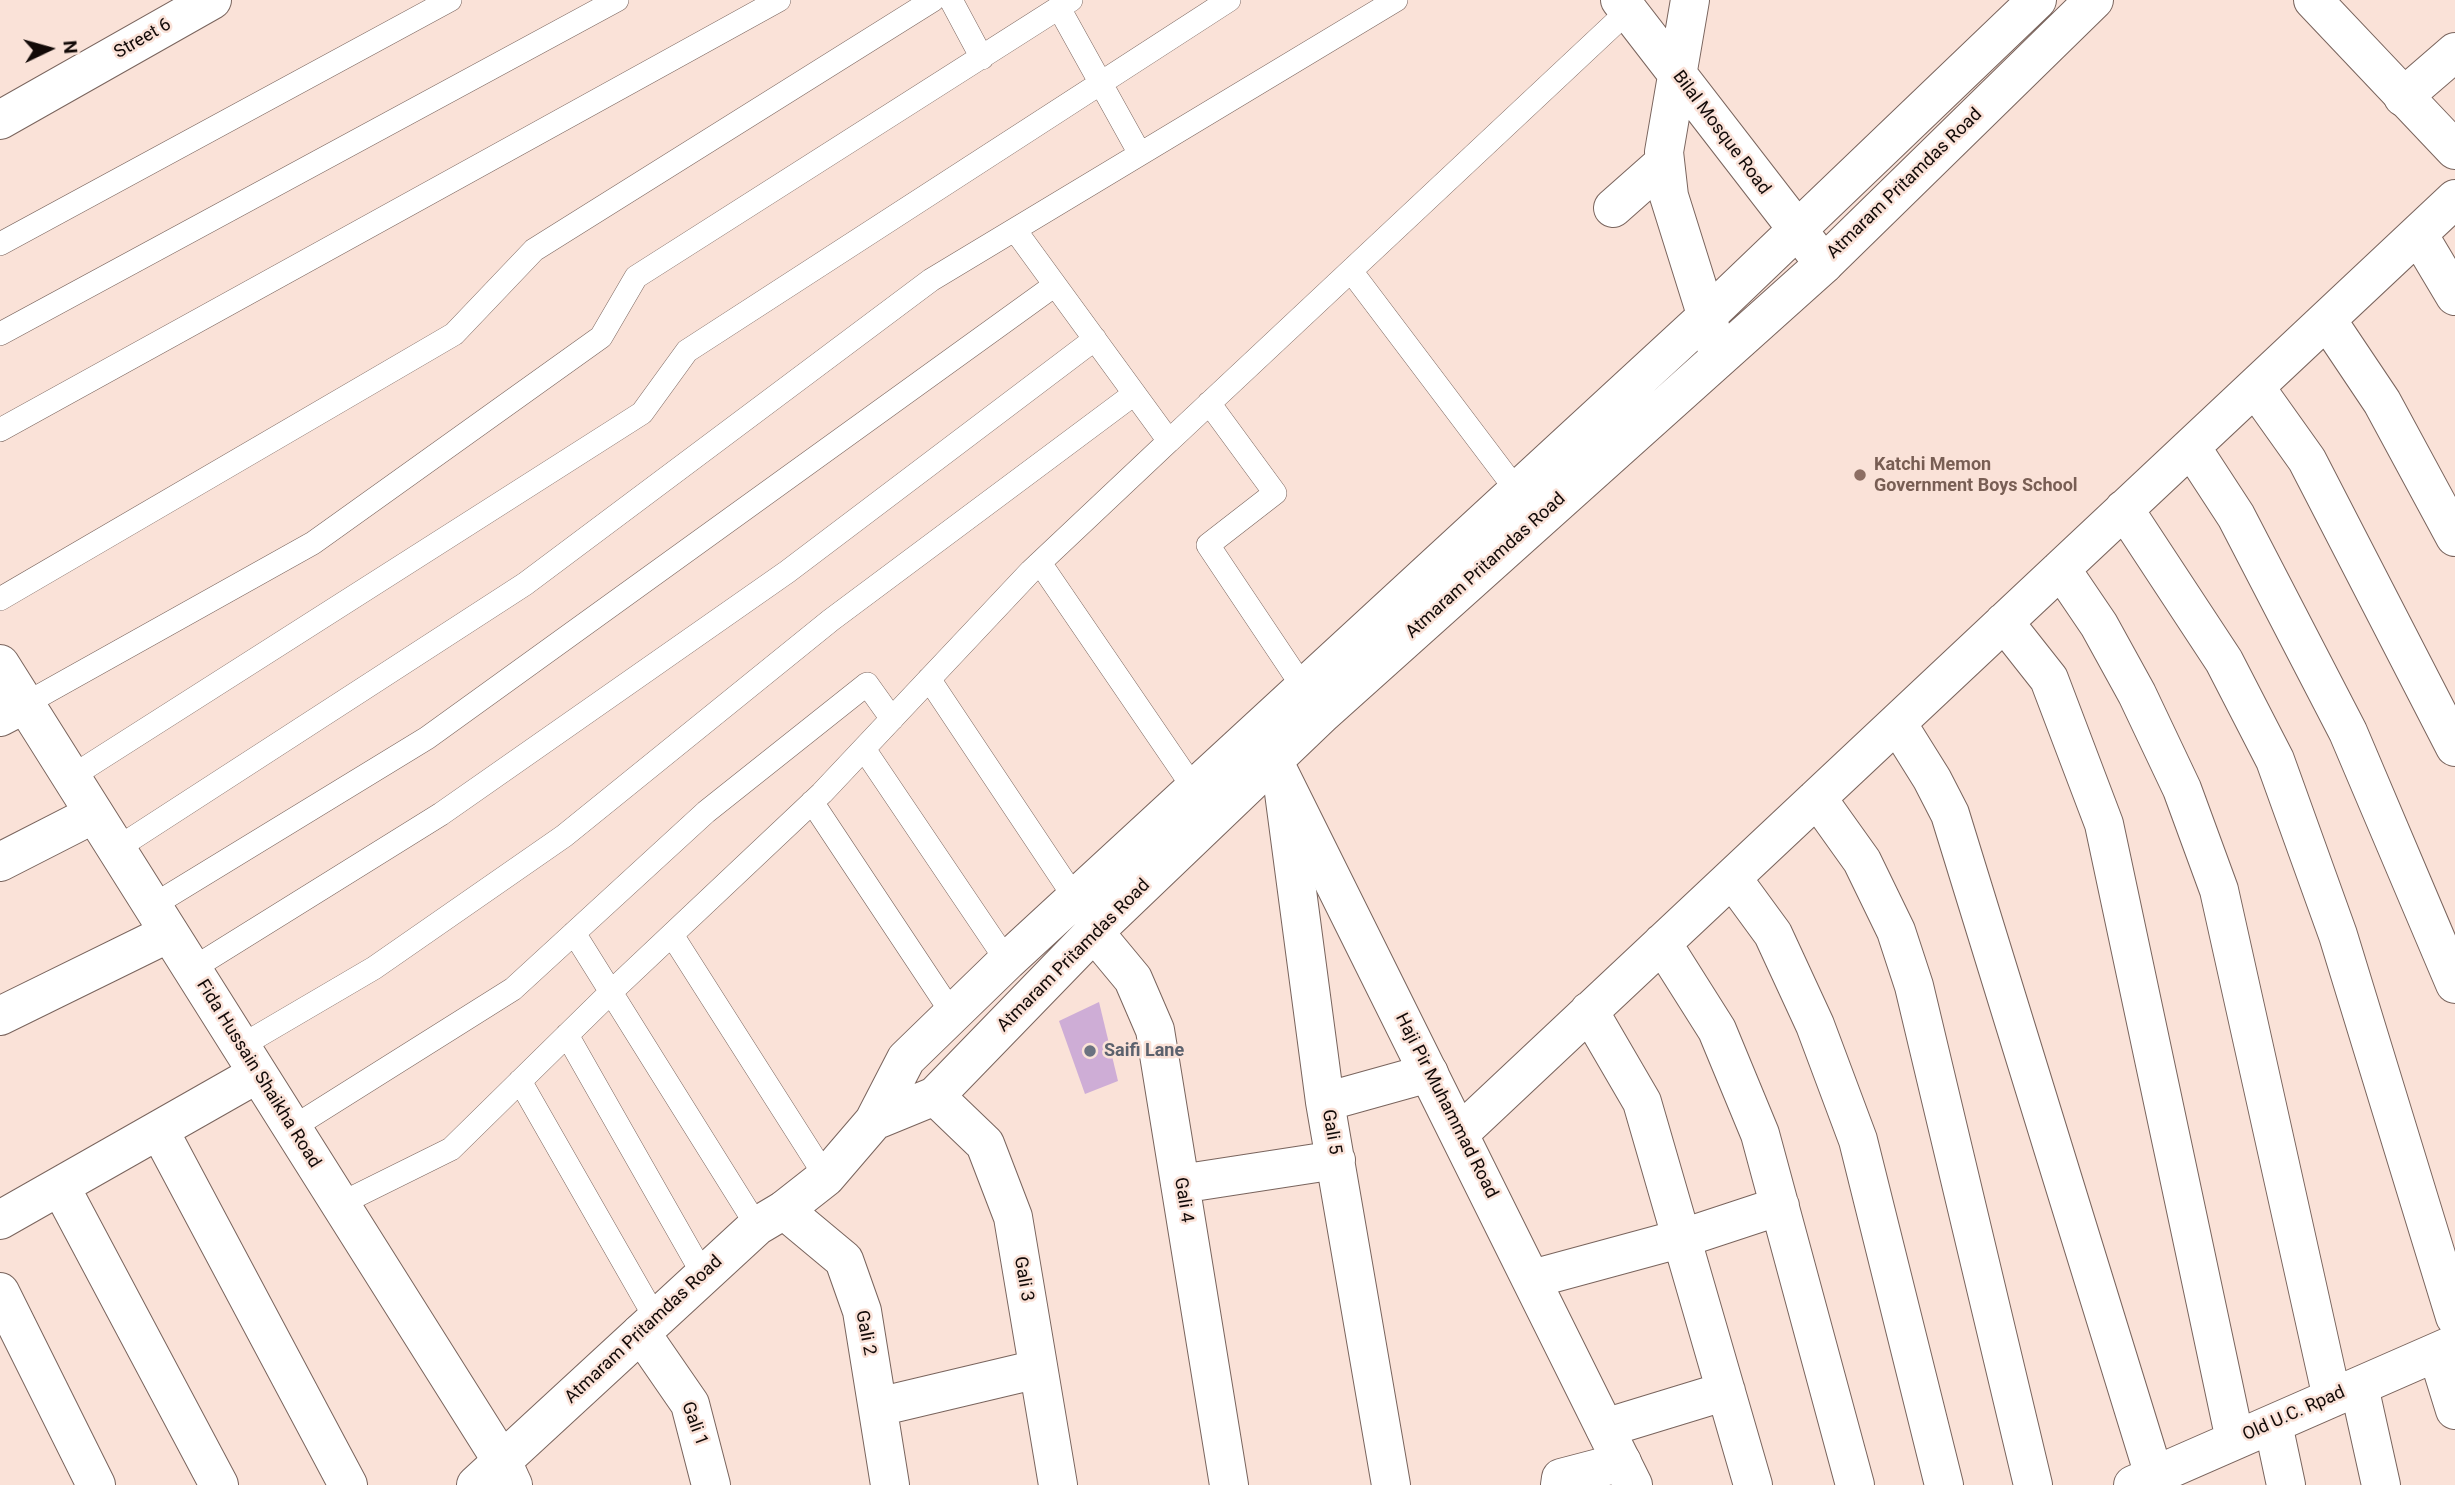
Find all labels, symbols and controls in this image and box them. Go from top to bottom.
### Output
north arrow [14,14,84,84]
street label: Street 6 [111,14,175,64]
text: N [58,39,82,55]
street label: Bilal Mosque Road [1667,67,1775,199]
street label: Atmaram Pritamdas Road [1823,104,1987,264]
place label: Katchi Memon Government Boys School [1874,454,2078,496]
marker: Katchi Memon Government Boys School [1852,467,1868,483]
street label: Atmaram Pritamdas Road [1402,489,1570,643]
street label: Atmaram Pritamdas Road [993,875,1155,1037]
street label: Fida Hussain Shaikha Road [191,976,325,1172]
street label: Haji Pir Muhammad Road [1390,1010,1502,1202]
place label: Saifi Lane [1104,1040,1184,1062]
marker: Saifi Lane [1082,1043,1098,1059]
street label: Gali 5 [1316,1108,1346,1156]
street label: Gali 4 [1169,1176,1197,1224]
street label: Atmaram Pritamdas Road [561,1251,727,1409]
street label: Gali 3 [1008,1255,1038,1303]
street label: Gali 2 [850,1309,880,1357]
street label: Old U.C. Rpad [2239,1382,2349,1446]
street label: Gali 1 [676,1399,712,1449]

